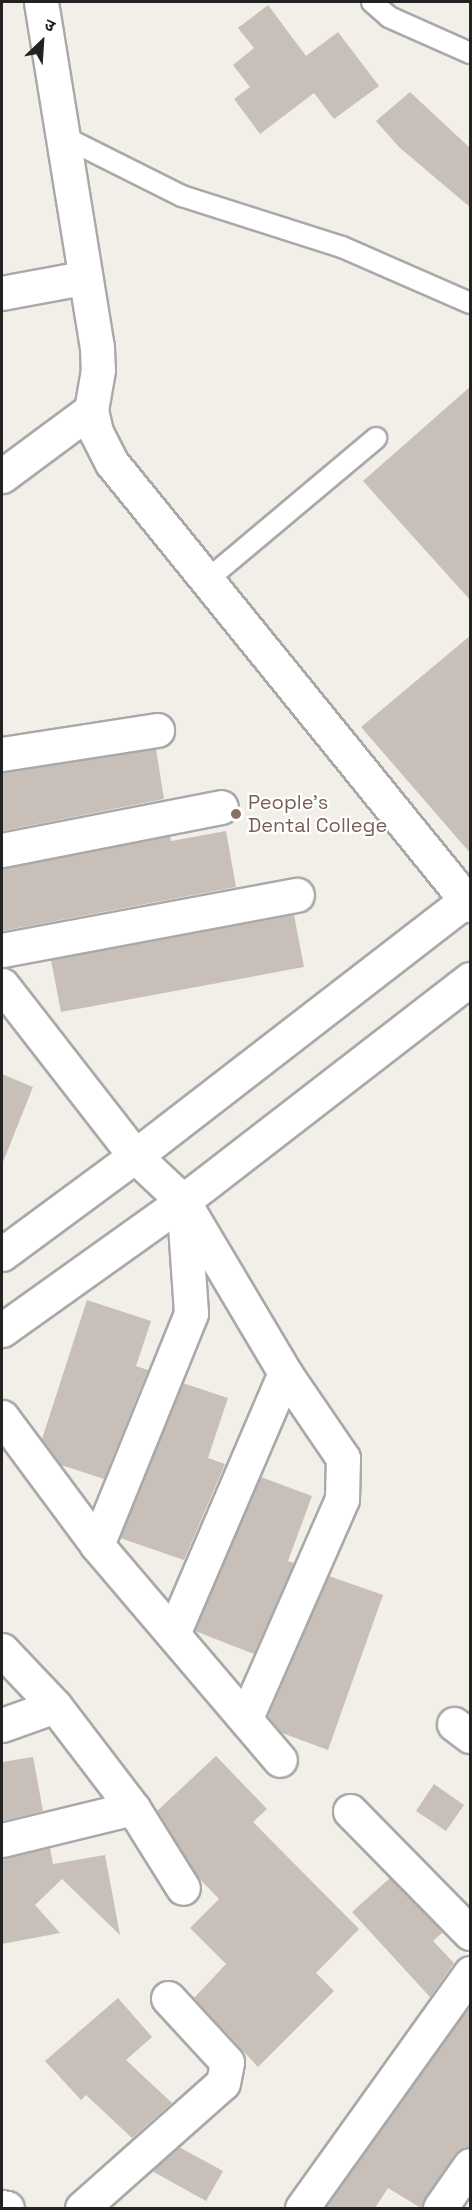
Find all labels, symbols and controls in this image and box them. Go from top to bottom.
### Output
north arrow [12,12,72,72]
text: उ [41,14,59,37]
place label: People's Dental College [248,790,387,837]
marker: People's Dental College [229,807,243,821]

